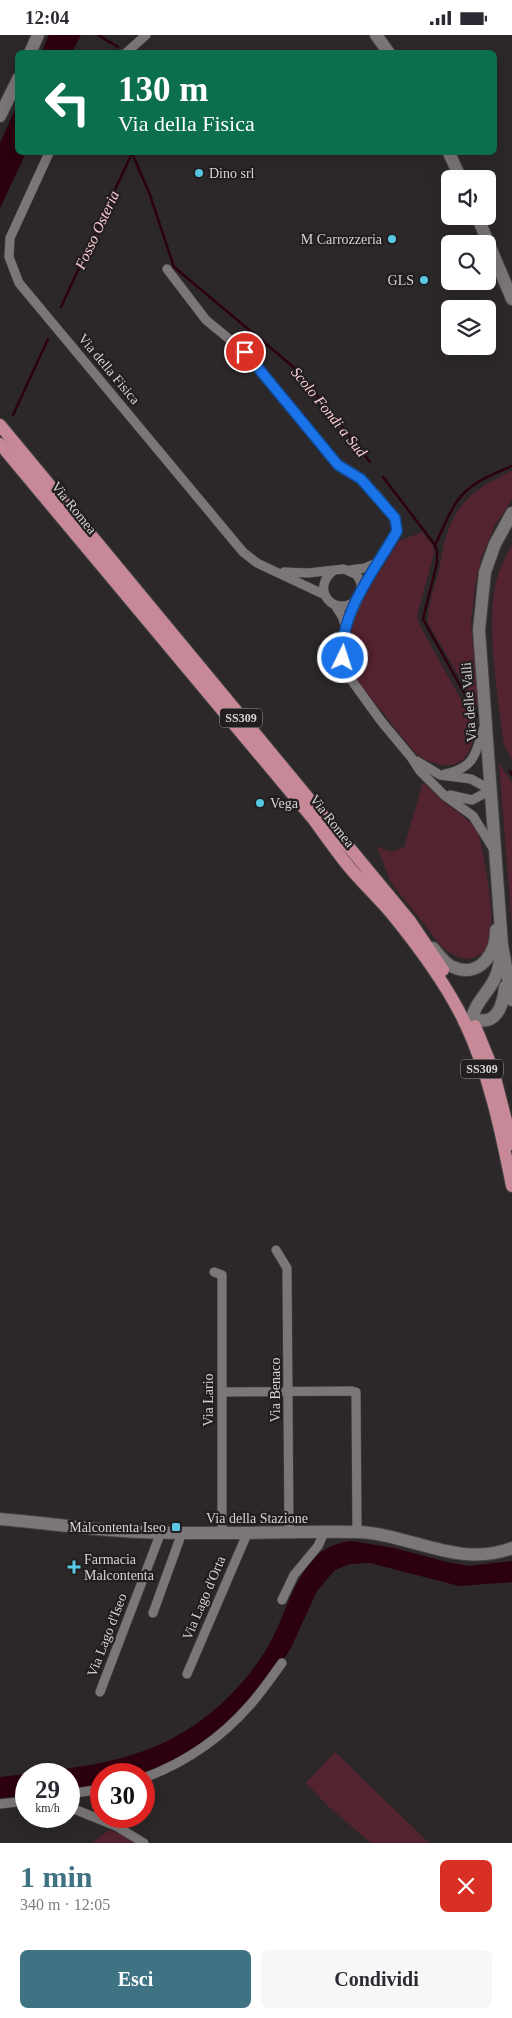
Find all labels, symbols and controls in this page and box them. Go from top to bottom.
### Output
text: 12:04 [25,7,69,28]
icon: left [35,70,100,135]
text: 130 m [118,70,208,109]
text: Via della Fisica [118,111,255,136]
place label: Dino srl [209,166,255,181]
marker: Dino srl [193,167,205,179]
map controls [441,170,496,355]
button: sound [441,170,496,225]
water label: Fosso Osteria [71,188,122,273]
place label: M Carrozzeria [301,232,383,247]
marker: M Carrozzeria [386,233,398,245]
button: search [441,235,496,290]
place label: GLS [388,273,414,288]
marker: GLS [418,274,430,286]
button: layers [441,300,496,355]
street label: Via della Fisica [75,331,143,408]
pin [224,331,266,373]
icon: arrive [231,338,259,366]
water label: Scolo Fondi a Sud [288,364,370,460]
street label: Via Romea [48,479,100,538]
position arrow [316,631,368,683]
street label: Via delle Valli [459,662,479,742]
road number: SS309 [220,709,262,727]
street label: Via Romea [307,792,358,851]
place label: Vega [270,796,299,811]
marker: Vega [254,797,266,809]
road number: SS309 [461,1059,503,1079]
street label: Via Benaco [268,1358,283,1422]
street label: Via Lario [201,1373,216,1427]
street label: Via della Stazione [206,1511,308,1526]
place label: Malcontenta Iseo [69,1520,166,1535]
marker: Malcontenta Iseo [170,1521,182,1533]
place label: Farmacia Malcontenta [84,1552,155,1583]
street label: Via Lago d'Orta [180,1553,229,1642]
marker: Farmacia Malcontenta [68,1561,80,1573]
street label: Via Lago d'Iseo [84,1591,130,1679]
speed limit sign: 30 [90,1763,155,1828]
text: 29 [35,1776,60,1803]
text: km/h [35,1801,60,1815]
text: 1 min [20,1860,93,1893]
button: close [440,1860,492,1912]
text: 340 m · 12:05 [20,1896,110,1913]
button: Esci [20,1950,251,2008]
button: Condividi [261,1950,492,2008]

